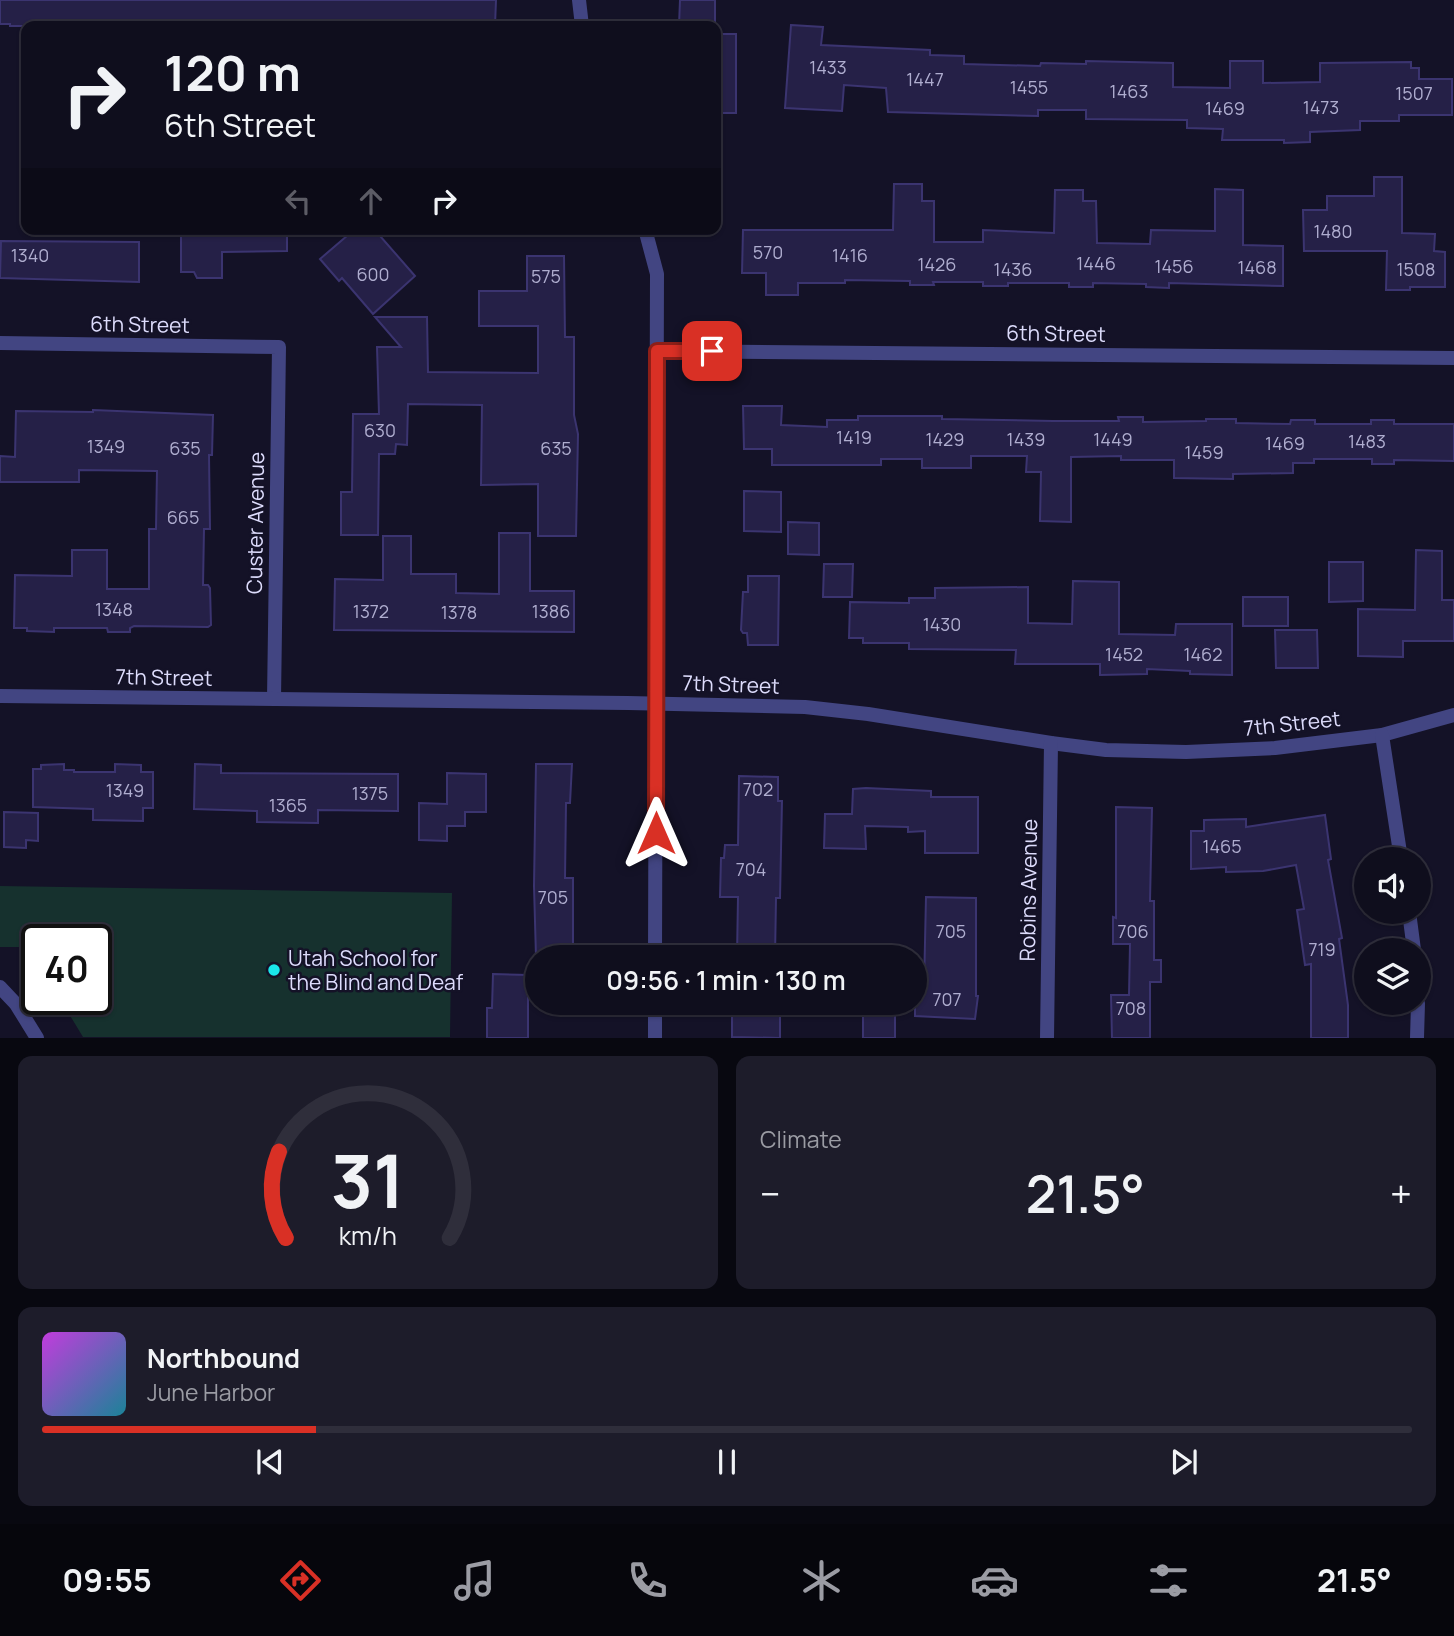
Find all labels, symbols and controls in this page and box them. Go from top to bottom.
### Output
text: 120 m [164,39,301,106]
icon: right [49,49,140,140]
house number: 1433 [809,55,847,79]
house number: 1447 [906,67,944,91]
house number: 1455 [1010,75,1048,99]
house number: 1463 [1110,79,1148,103]
house number: 1507 [1395,81,1433,105]
house number: 1473 [1303,95,1339,119]
house number: 1469 [1205,96,1245,120]
text: 6th Street [164,103,316,147]
icon: left [279,182,317,220]
icon: ahead [352,182,390,220]
icon: right [425,182,463,220]
house number: 1480 [1313,219,1353,243]
house number: 570 [753,240,783,264]
house number: 1340 [11,243,49,267]
house number: 1416 [832,243,868,267]
house number: 1446 [1076,251,1116,275]
house number: 1426 [917,252,957,276]
house number: 1456 [1154,254,1194,278]
house number: 1468 [1237,255,1277,279]
house number: 1436 [994,257,1032,281]
house number: 1508 [1397,257,1435,281]
house number: 600 [356,262,390,286]
house number: 575 [531,264,561,288]
street label: 6th Street [90,309,190,339]
street label: 6th Street [1006,318,1106,348]
pin [682,321,742,381]
icon: arrive [693,332,731,370]
house number: 630 [364,418,396,442]
house number: 1419 [836,425,872,449]
house number: 1429 [925,427,965,451]
house number: 1439 [1007,427,1045,451]
house number: 1449 [1093,427,1133,451]
house number: 1483 [1348,429,1386,453]
house number: 1469 [1265,431,1305,455]
house number: 1349 [87,434,125,458]
house number: 635 [169,436,201,460]
house number: 635 [540,436,572,460]
house number: 1459 [1184,440,1224,464]
street label: Custer Avenue [240,452,270,594]
house number: 665 [167,505,199,529]
house number: 1348 [95,597,133,621]
house number: 1372 [353,599,389,623]
house number: 1386 [532,599,570,623]
house number: 1378 [441,600,477,624]
house number: 1430 [923,612,961,636]
house number: 1452 [1105,642,1143,666]
house number: 1462 [1183,642,1223,666]
street label: 7th Street [115,662,213,692]
street label: 7th Street [682,668,780,700]
street label: 7th Street [1242,704,1342,742]
house number: 702 [743,777,773,801]
house number: 1349 [106,778,144,802]
house number: 1375 [352,781,388,805]
house number: 1365 [269,793,307,817]
position arrow [619,796,693,870]
street label: Robins Avenue [1013,818,1043,962]
house number: 1465 [1202,834,1242,858]
map controls [1354,847,1431,1015]
button: sound [1354,847,1431,924]
house number: 704 [736,857,766,881]
house number: 705 [538,885,568,909]
house number: 705 [936,919,966,943]
house number: 706 [1117,919,1149,943]
speed limit sign: 40 [21,924,112,1015]
house number: 719 [1308,937,1336,961]
button: layers [1354,938,1431,1015]
place label: Utah School for the Blind and Deaf [288,944,464,996]
marker: Utah School for the Blind and Deaf [266,962,282,978]
text: 09:56 · 1 min · 130 m [606,962,846,998]
house number: 707 [932,987,962,1011]
house number: 708 [1116,996,1146,1020]
text: Climate [760,1123,842,1155]
text: 31 [331,1131,405,1231]
text: 21.5° [1026,1158,1145,1229]
text: − [760,1167,781,1219]
text: + [1390,1167,1412,1219]
text: km/h [339,1218,397,1253]
text: Northbound [147,1340,300,1376]
text: June Harbor [147,1376,275,1408]
icon: previous [251,1443,289,1481]
icon: pause [708,1443,746,1481]
icon: next [1165,1443,1203,1481]
icon: directions [276,1556,325,1605]
icon: music [450,1556,499,1605]
icon: phone [623,1556,672,1605]
icon: climate [797,1556,846,1605]
icon: car [970,1556,1019,1605]
icon: filters [1144,1556,1193,1605]
text: 09:55 [62,1558,152,1602]
text: 21.5° [1317,1558,1392,1602]

